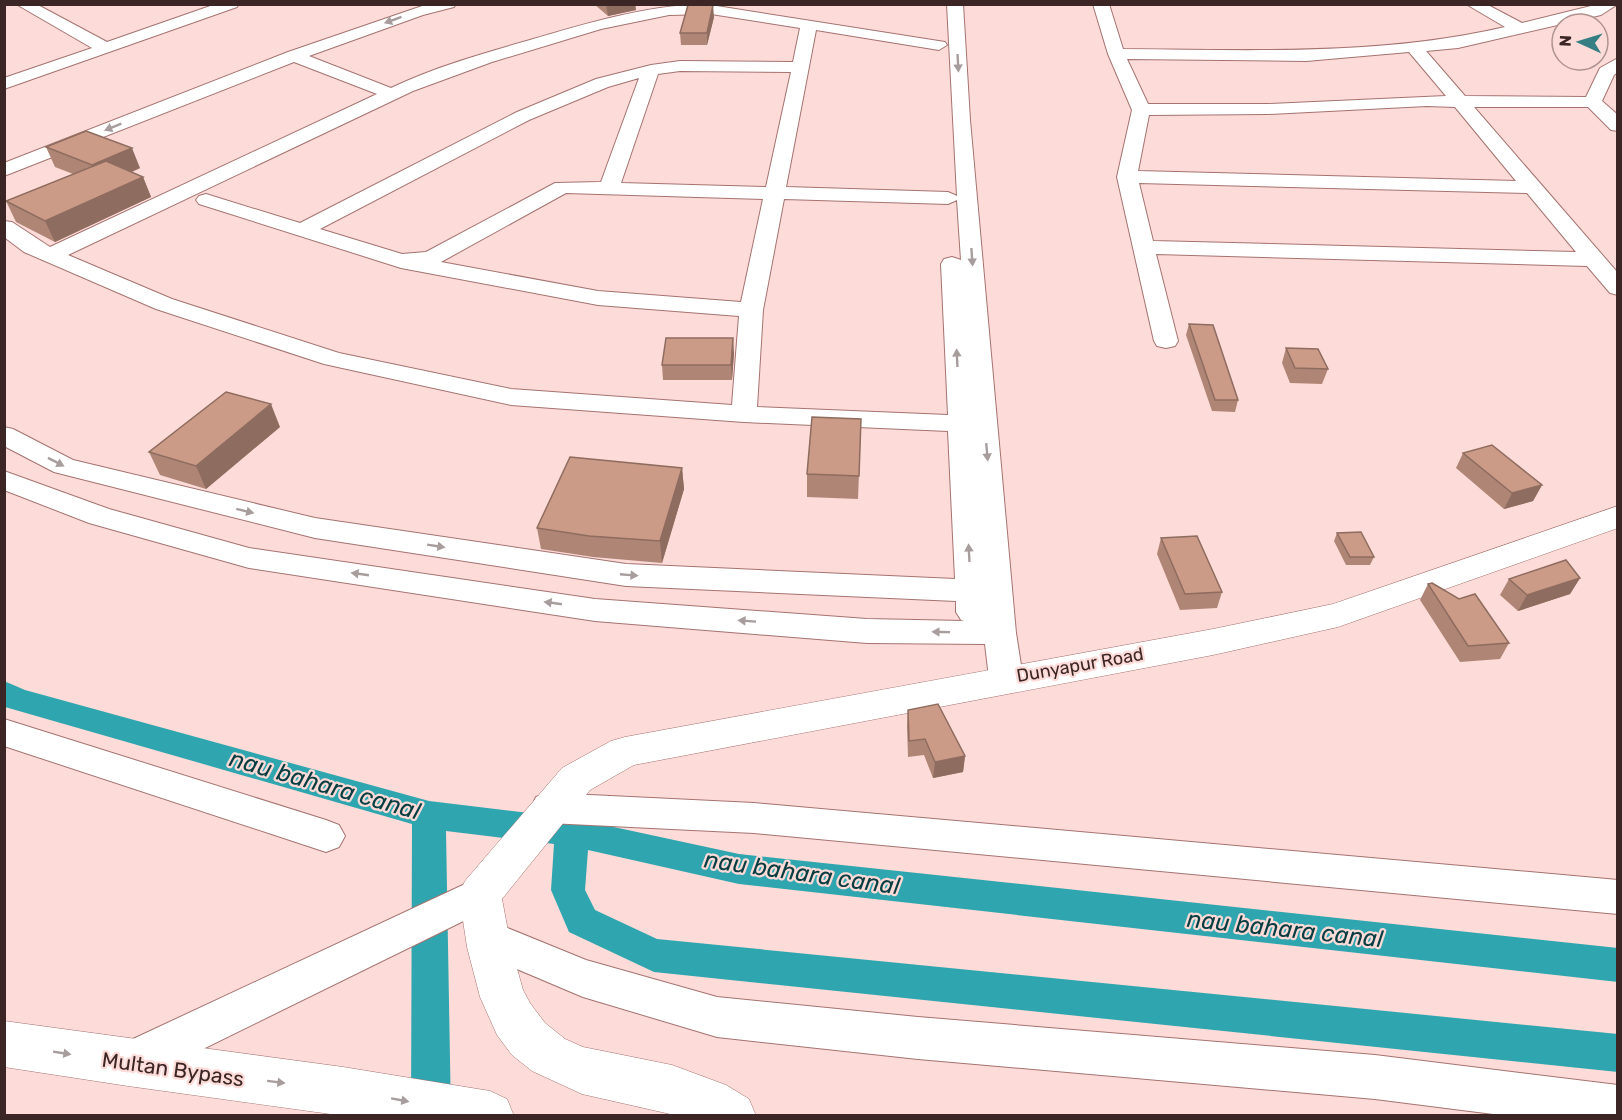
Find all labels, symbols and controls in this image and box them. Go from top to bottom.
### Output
north arrow [1550,12,1610,72]
one-way arrow [384,16,402,26]
text: N [1556,35,1575,47]
one-way arrow [953,53,962,72]
one-way arrow [104,123,122,132]
one-way arrow [967,248,976,267]
one-way arrow [953,349,962,368]
one-way arrow [982,442,992,461]
one-way arrow [48,457,65,467]
one-way arrow [236,506,254,516]
one-way arrow [427,542,446,551]
one-way arrow [964,544,973,563]
one-way arrow [350,570,369,579]
one-way arrow [620,570,639,580]
one-way arrow [543,599,562,608]
one-way arrow [737,617,756,626]
one-way arrow [932,627,951,637]
street label: Dunyapur Road [1015,643,1145,687]
water label: nau bahara canal [226,744,425,826]
water label: nau bahara canal [702,845,903,901]
water label: nau bahara canal [1186,905,1386,953]
street label: Multan Bypass [100,1047,246,1091]
one-way arrow [53,1049,72,1058]
one-way arrow [267,1077,286,1087]
one-way arrow [391,1096,410,1105]

